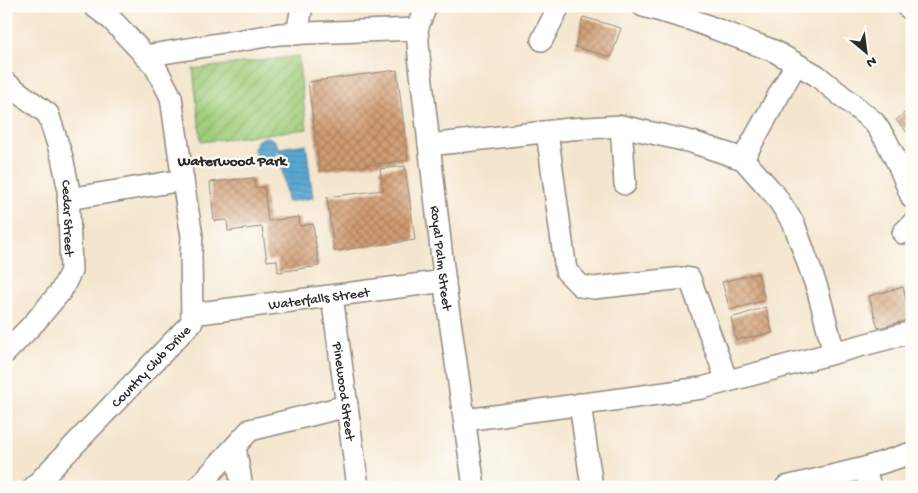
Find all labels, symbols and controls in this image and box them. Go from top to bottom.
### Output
north arrow [840,28,890,78]
text: N [863,52,879,71]
district label: Waterwood Park [177,153,289,171]
street label: Cedar Street [56,179,77,258]
street label: Royal Palm Street [425,205,455,313]
street label: Waterfalls Street [268,285,372,315]
street label: Country Club Drive [109,322,196,412]
street label: Pinewood Street [327,340,358,443]

